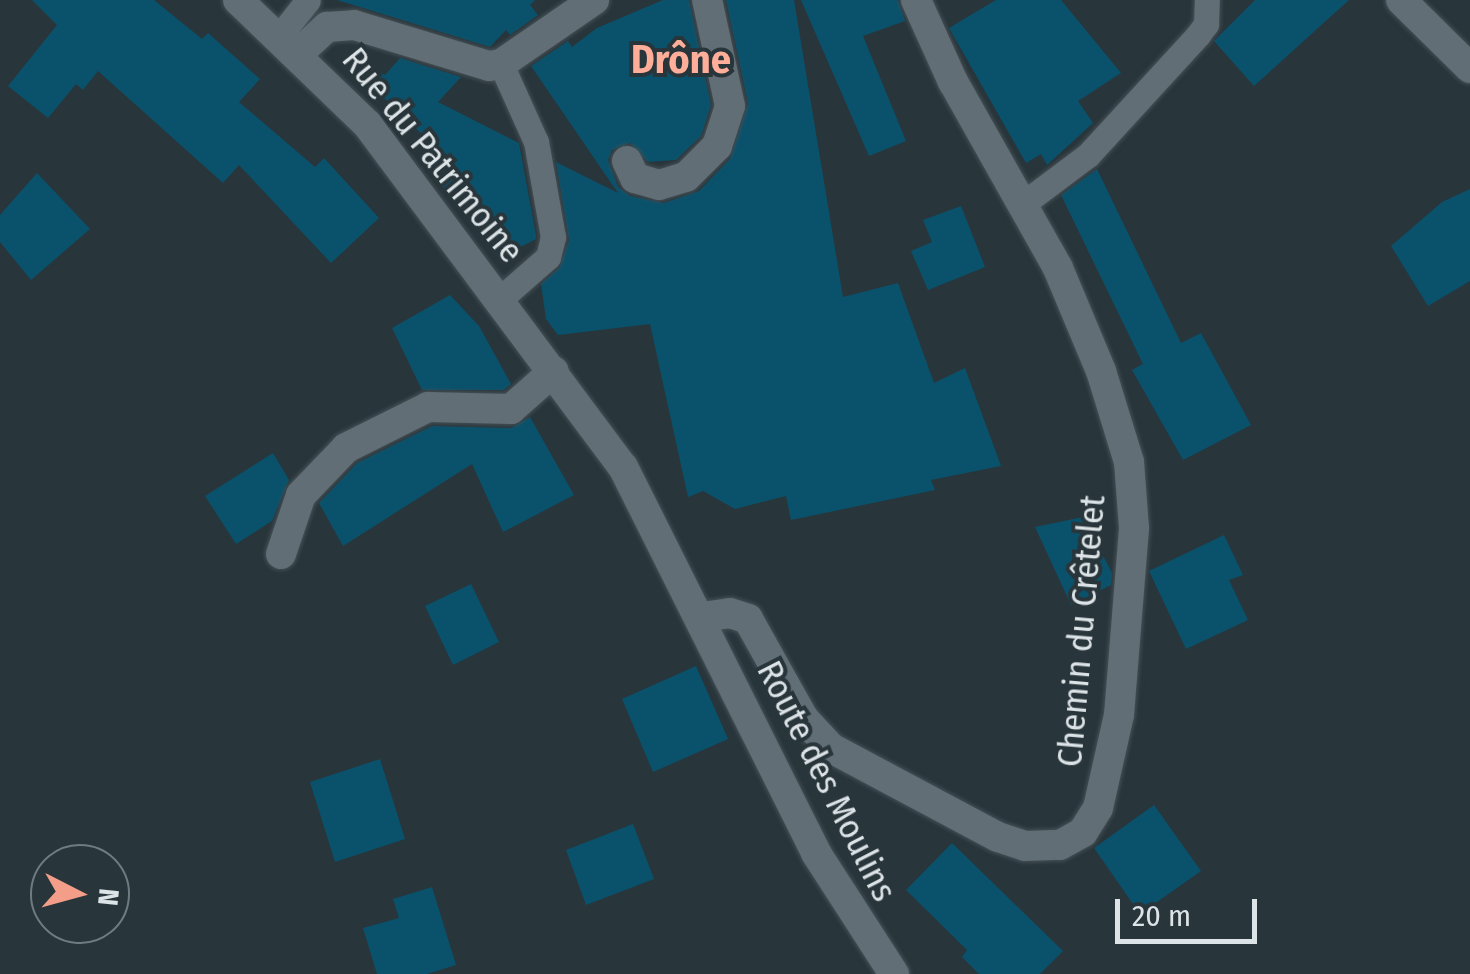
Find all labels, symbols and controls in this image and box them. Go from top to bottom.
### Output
district label: Drône [631,36,731,84]
street label: Rue du Patrimoine [334,39,532,271]
street label: Chemin du Crêtelet [1048,493,1114,769]
street label: Route des Moulins [748,654,906,908]
north arrow [30,844,130,944]
scale bar [1120,879,1262,941]
text: N [91,887,126,907]
text: 20 m [1132,898,1191,934]

